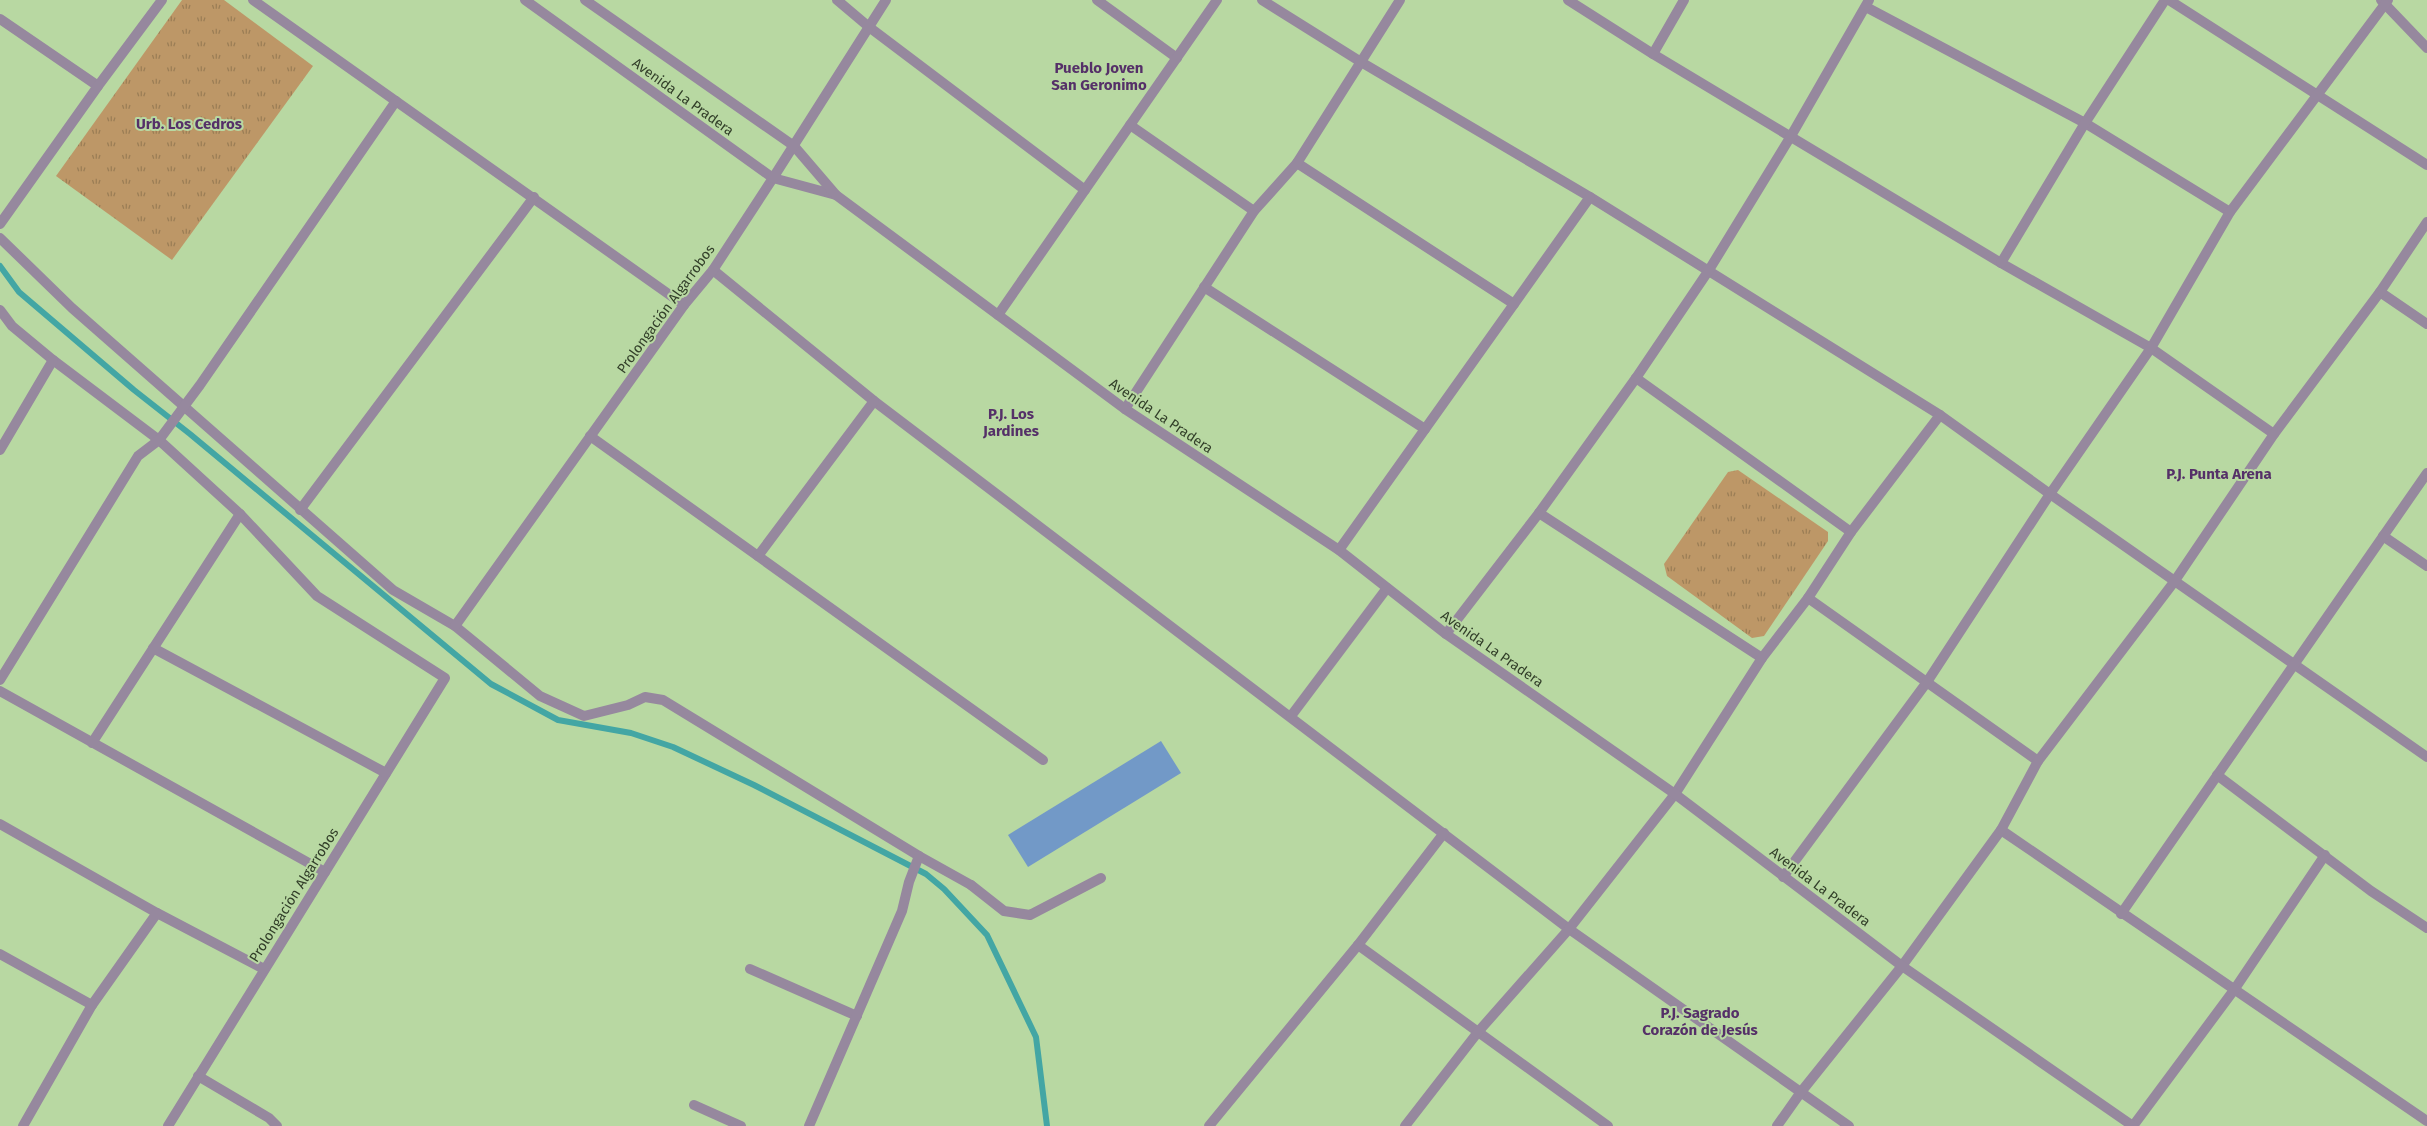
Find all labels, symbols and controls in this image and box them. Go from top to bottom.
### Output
street label: Avenida La Pradera [629,54,737,140]
district label: Pueblo Joven San Geronimo [1051,59,1147,94]
district label: Urb. Los Cedros [136,115,242,133]
street label: Prolongación Algarrobos [614,241,719,377]
street label: Avenida La Pradera [1106,375,1216,457]
district label: P.J. Los Jardines [982,405,1039,440]
district label: P.J. Punta Arena [2166,465,2272,483]
street label: Avenida La Pradera [1437,607,1547,691]
street label: Prolongación Algarrobos [246,824,343,965]
street label: Avenida La Pradera [1766,844,1874,930]
district label: P.J. Sagrado Corazón de Jesús [1642,1004,1758,1039]

